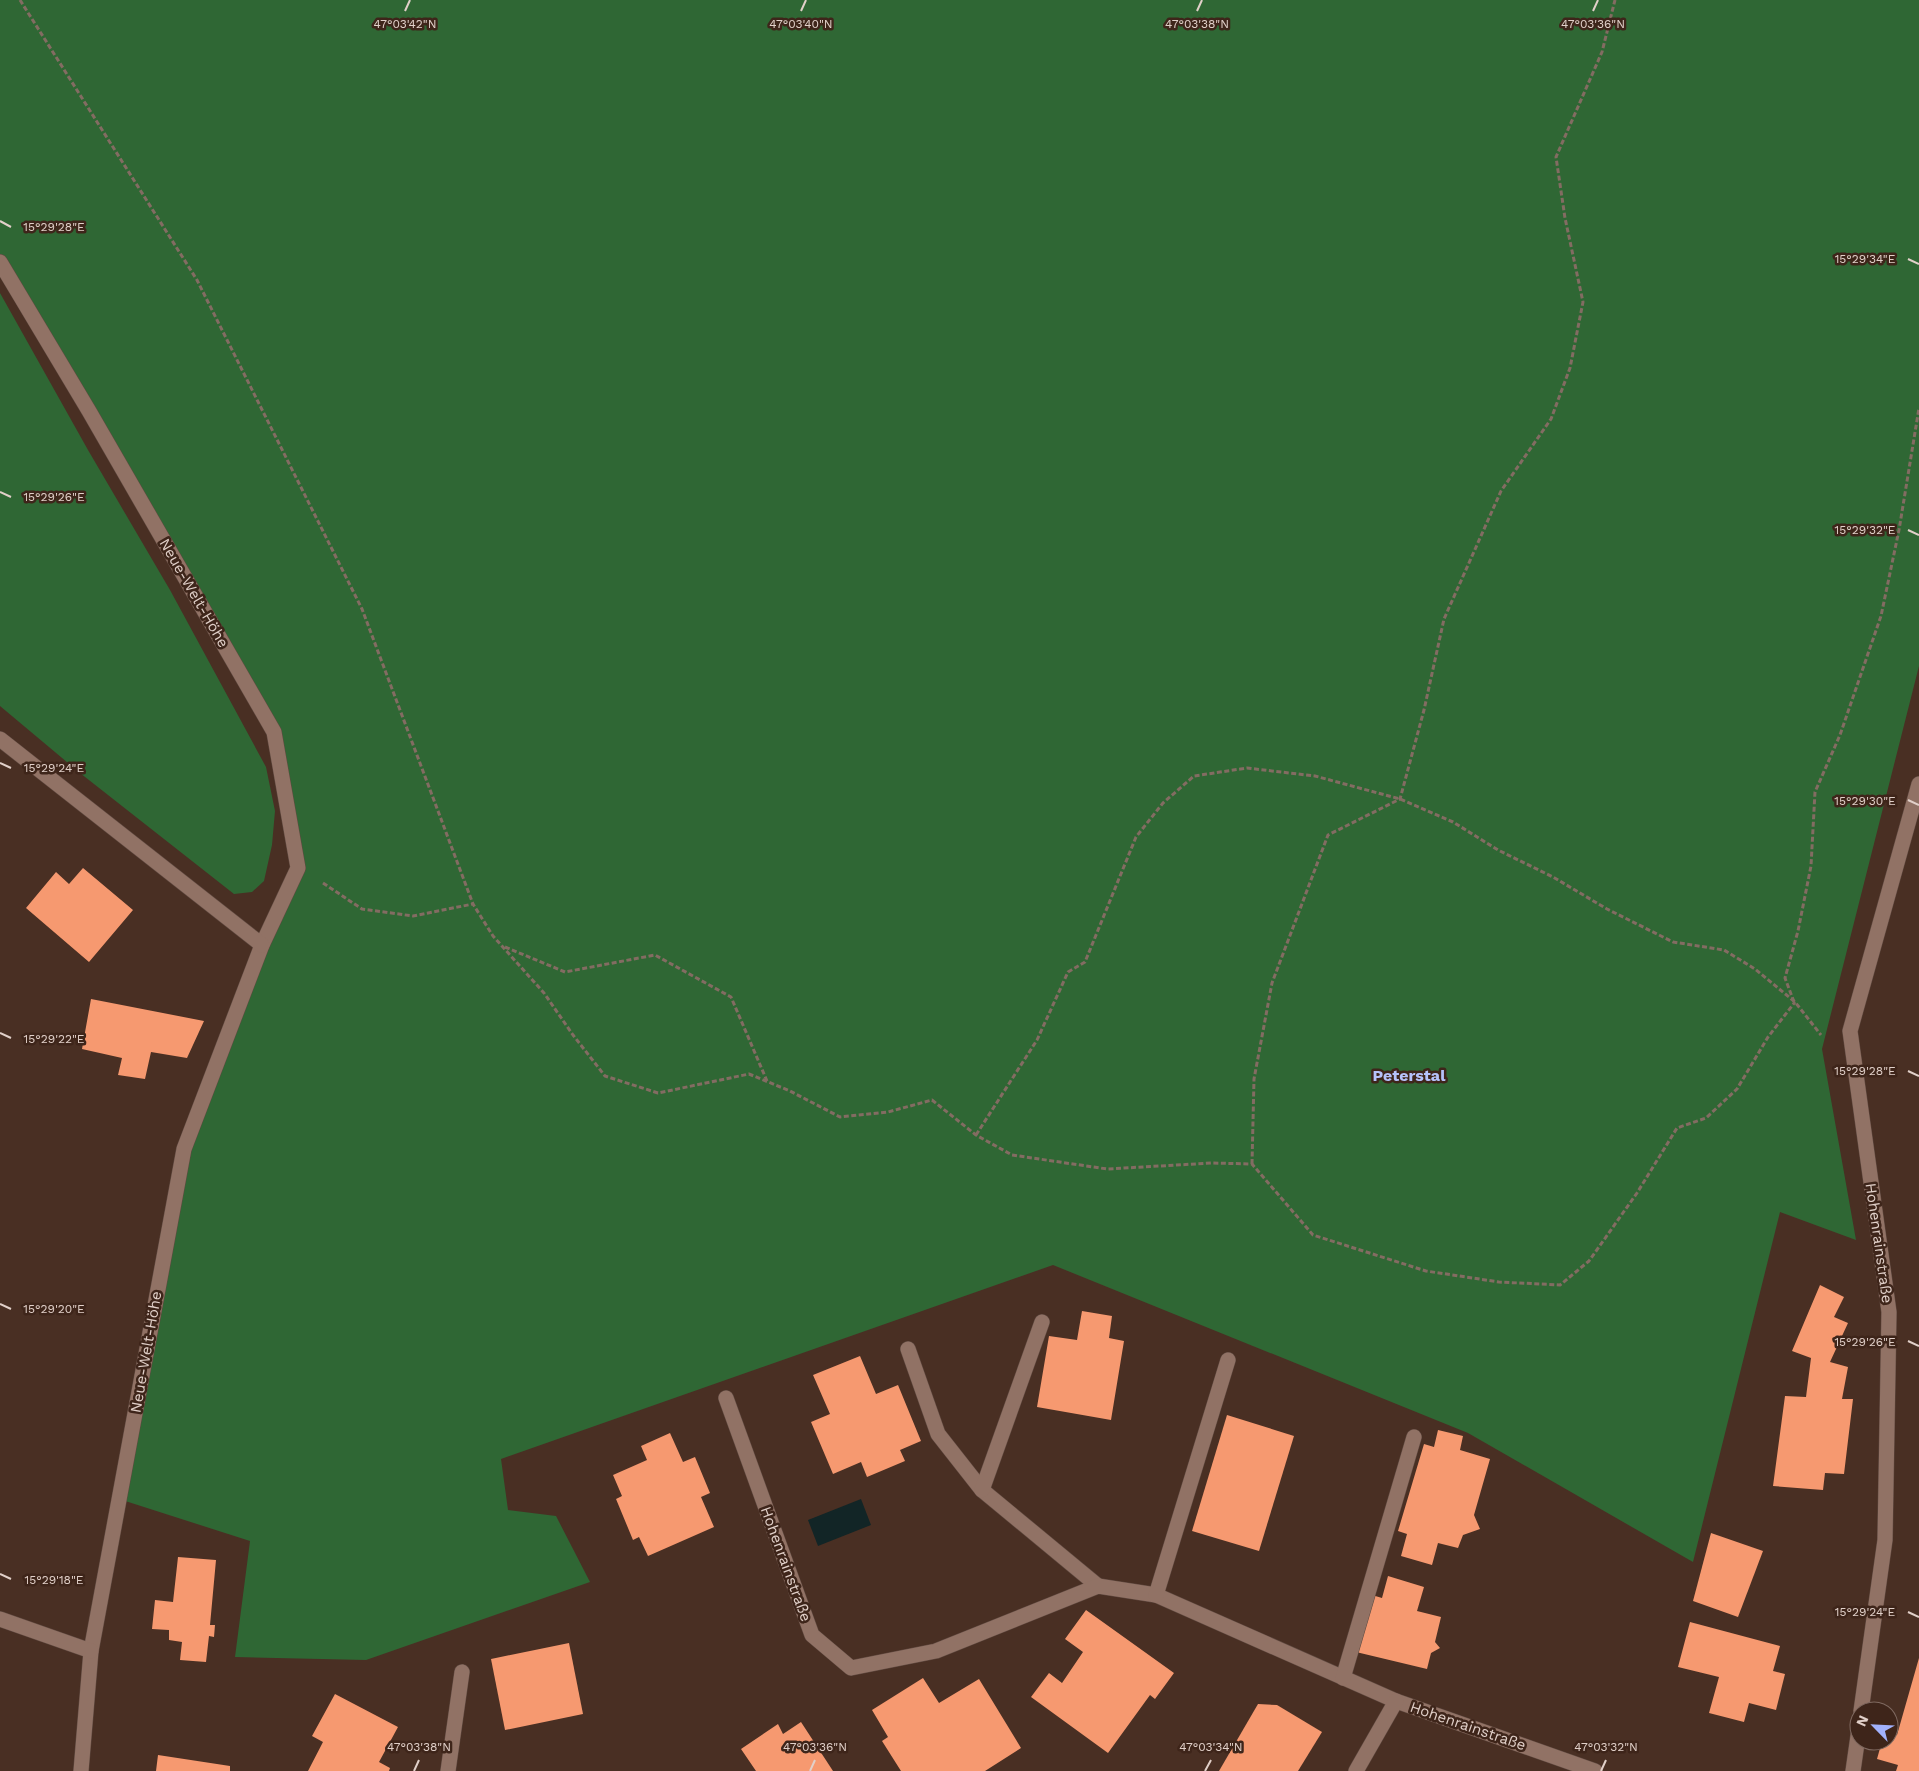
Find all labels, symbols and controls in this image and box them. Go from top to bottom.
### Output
text: 47°03'42"N [374,17,436,31]
text: 47°03'40"N [769,17,833,31]
text: 47°03'38"N [1165,17,1229,31]
text: 47°03'36"N [1561,17,1625,31]
text: 15°29'28"E [23,220,85,234]
text: 15°29'34"E [1835,252,1896,266]
text: 15°29'26"E [23,490,85,504]
text: 15°29'32"E [1835,523,1896,537]
street label: Neue-Welt-Höhe [155,535,233,651]
text: 15°29'24"E [24,761,84,775]
text: 15°29'30"E [1834,794,1896,808]
text: 15°29'22"E [24,1032,85,1046]
text: 15°29'28"E [1834,1064,1896,1078]
district label: Peterstal [1373,1066,1446,1085]
street label: Hohenrainstraße [1862,1182,1896,1304]
street label: Neue-Welt-Höhe [126,1290,166,1414]
text: 15°29'20"E [23,1302,85,1316]
text: 15°29'26"E [1834,1335,1896,1349]
street label: Hohenrainstraße [757,1504,815,1624]
text: 15°29'18"E [25,1573,84,1587]
text: 15°29'24"E [1835,1605,1895,1619]
street label: Hohenrainstraße [1408,1698,1528,1754]
north arrow [1849,1701,1899,1751]
text: N [1853,1713,1872,1729]
text: 47°03'38"N [387,1740,451,1754]
text: 47°03'36"N [783,1740,847,1754]
text: 47°03'34"N [1179,1740,1243,1754]
text: 47°03'32"N [1574,1740,1638,1754]

